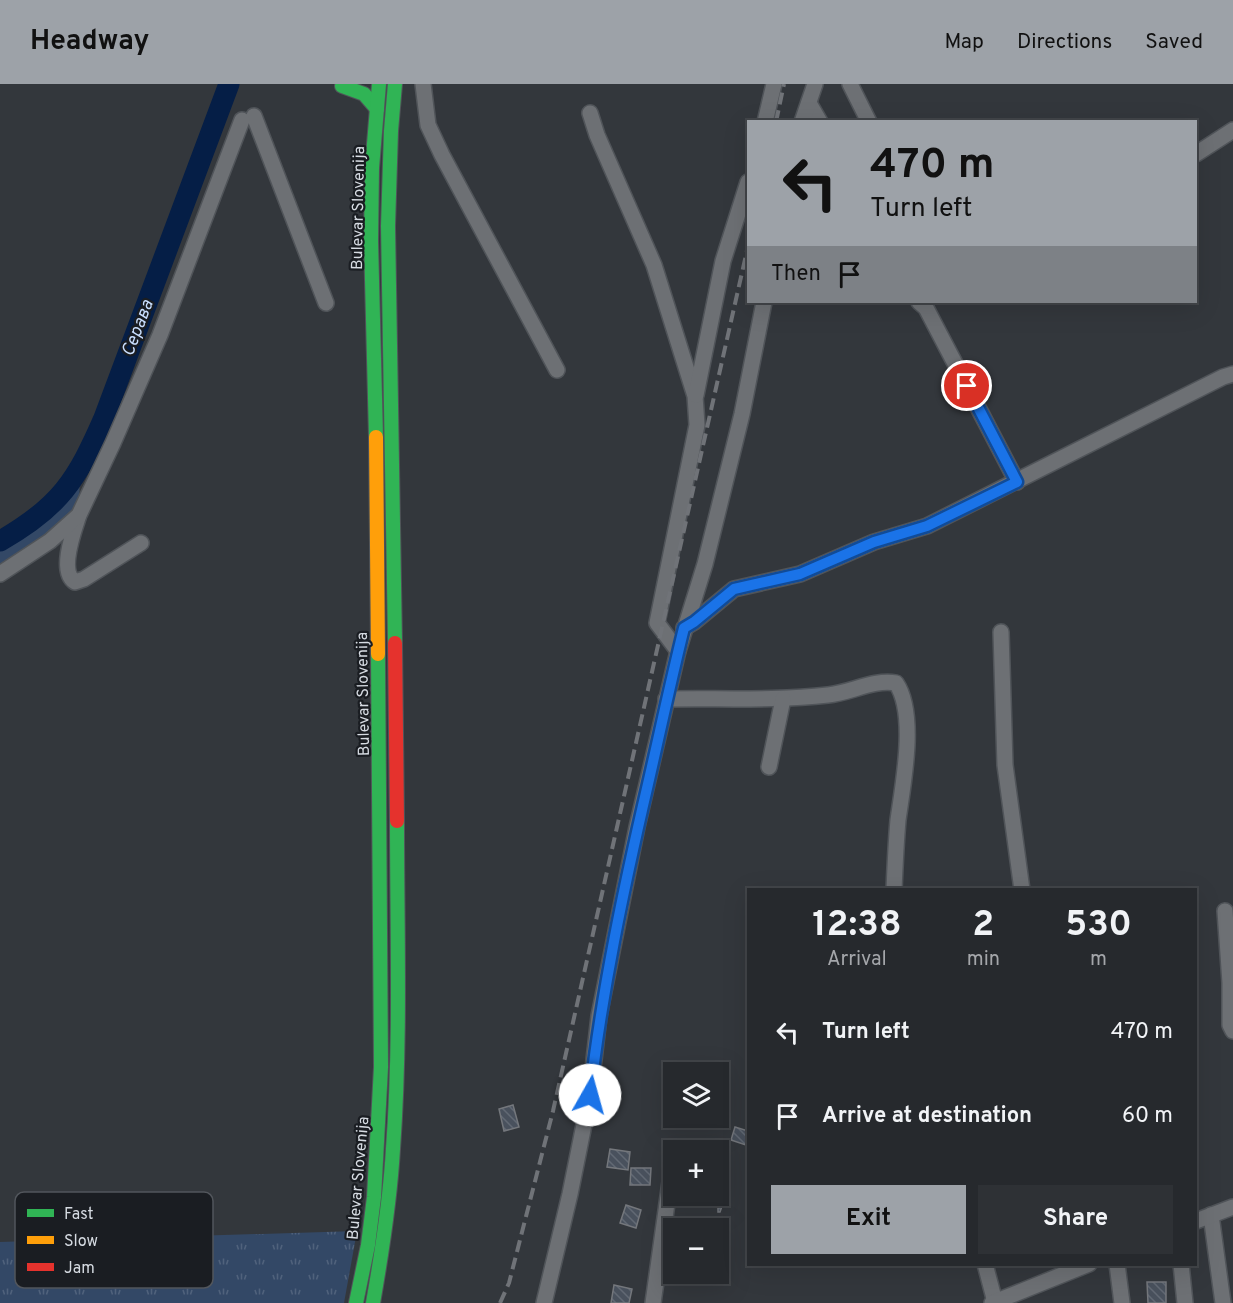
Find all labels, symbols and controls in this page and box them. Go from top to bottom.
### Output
text: Headway [30,24,149,60]
text: Map [944,29,984,56]
text: Directions [1017,29,1112,56]
text: Saved [1145,29,1203,56]
text: 470 m [870,140,995,193]
icon: left [771,144,849,222]
street label: Bulevar Slovenija [348,146,370,270]
text: Turn left [870,192,972,226]
icon: arrive [833,258,866,291]
text: Then [771,261,821,288]
water label: Серава [117,296,160,360]
pin [941,360,992,411]
icon: arrive [950,369,983,402]
street label: Bulevar Slovenija [353,632,375,756]
text: 12:38 [812,903,902,949]
text: 2 [972,903,994,949]
text: 530 [1065,903,1132,949]
text: Arrival [827,947,887,973]
text: min [967,947,1000,973]
text: m [1090,947,1107,973]
icon: left [771,1016,804,1049]
text: Turn left [822,1019,910,1046]
text: 470 m [1111,1019,1173,1046]
map controls [663,1062,729,1284]
button: layers [663,1062,729,1128]
position arrow [558,1063,622,1127]
icon: arrive [771,1100,804,1133]
text: Arrive at destination [822,1103,1032,1130]
text: 60 m [1122,1103,1173,1130]
street label: Bulevar Slovenija [344,1116,374,1241]
button: + [663,1140,729,1206]
button: Exit [771,1185,966,1254]
button: Share [978,1185,1173,1254]
legend [15,1192,213,1288]
text: Fast [64,1205,94,1225]
button: − [663,1218,729,1284]
text: Slow [64,1232,98,1252]
text: Jam [64,1259,95,1279]

